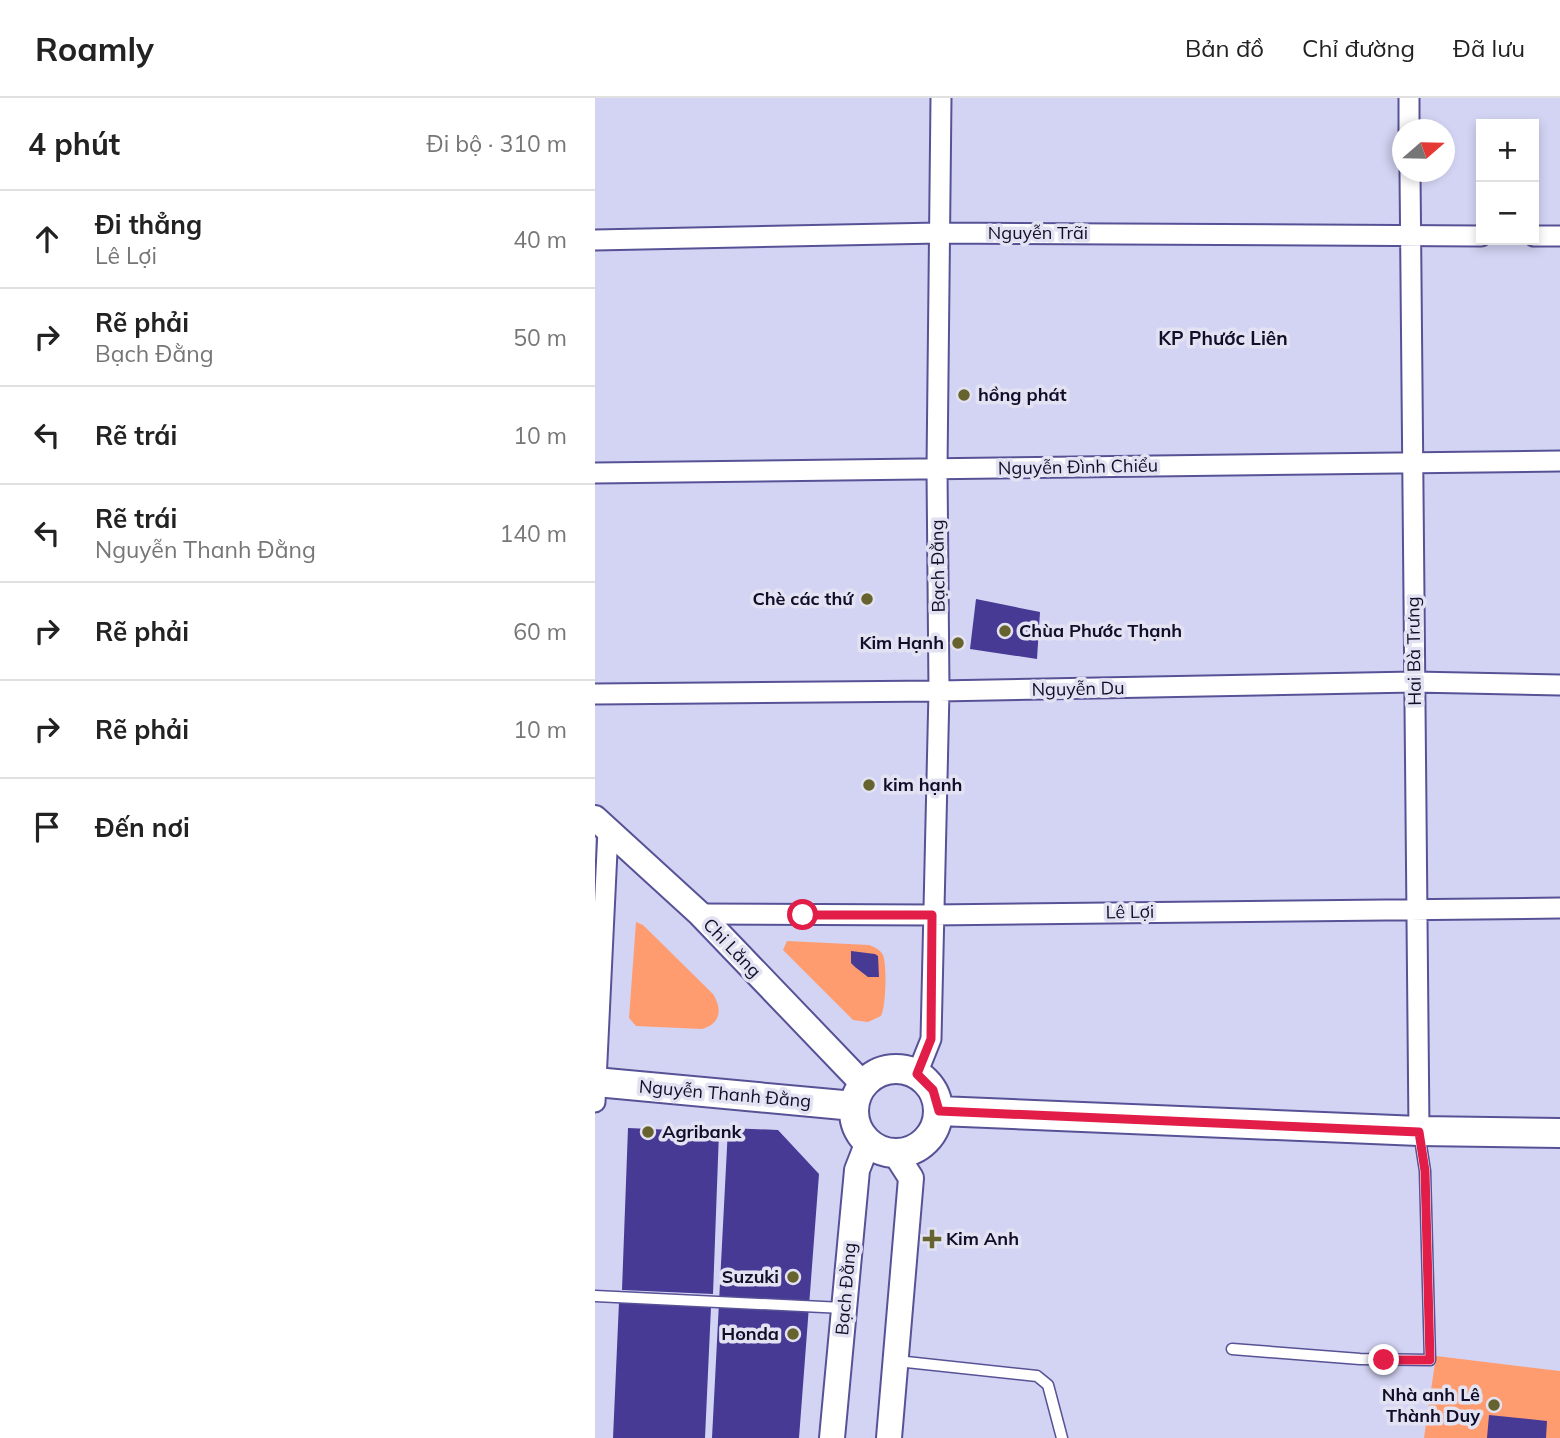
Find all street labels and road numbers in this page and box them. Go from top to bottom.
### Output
street label: Nguyễn Trãi [988,221,1088,244]
street label: Nguyễn Đình Chiểu [998,454,1158,479]
street label: Bạch Đằng [925,519,950,613]
street label: Hai Bà Trưng [1401,596,1426,706]
street label: Nguyễn Du [1031,676,1125,701]
street label: Lê Lợi [1106,900,1154,923]
street label: Chi Lăng [698,913,766,982]
street label: Nguyễn Thanh Đằng [638,1075,812,1112]
street label: Bạch Đằng [830,1242,861,1336]

